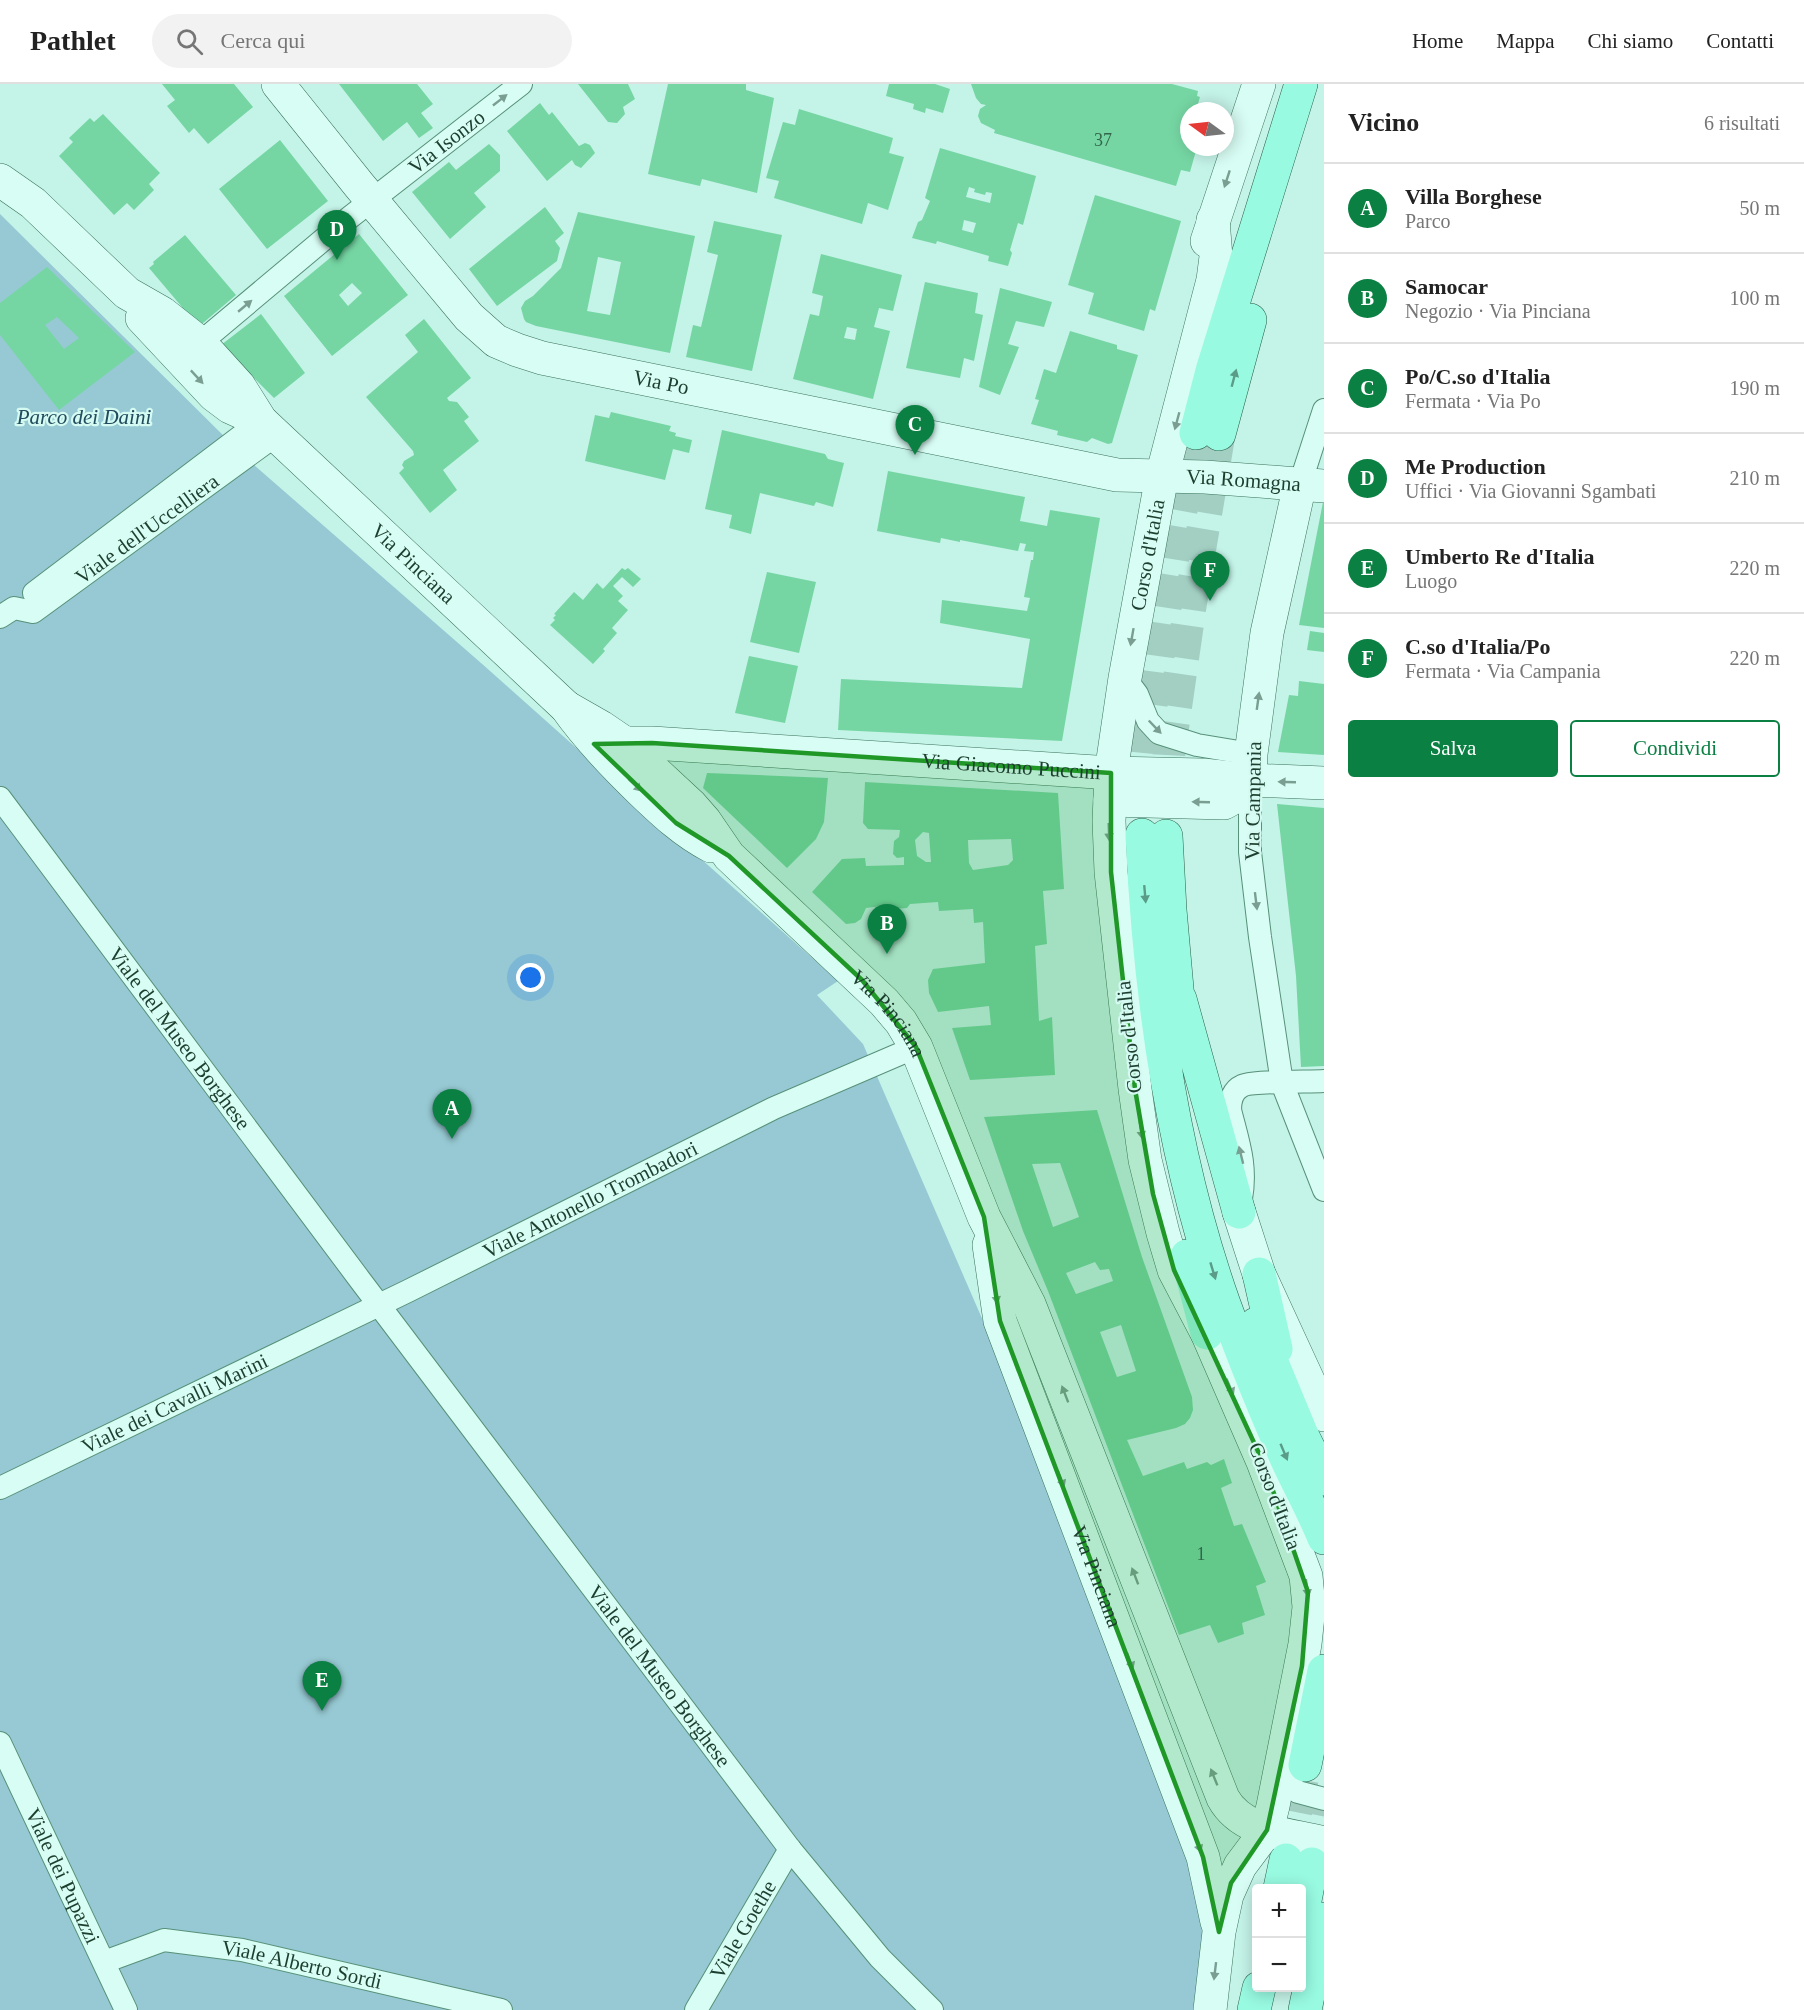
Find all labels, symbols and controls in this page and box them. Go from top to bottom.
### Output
search box [152,14,572,68]
text: Pathlet [30,25,116,56]
icon: search [173,25,206,58]
text: Cerca qui [221,28,305,53]
text: Home [1412,29,1463,53]
text: Mappa [1496,29,1555,53]
text: Chi siamo [1588,29,1673,53]
text: Contatti [1706,29,1774,53]
one-way arrow [493,95,508,107]
north arrow [1180,102,1234,156]
street label: Via Isonzo [404,105,490,179]
text: Vicino [1348,108,1419,137]
text: 6 risultati [1704,112,1780,134]
house number: 37 [1094,130,1112,150]
one-way arrow [1222,170,1231,188]
text: Villa Borghese [1405,184,1542,209]
text: A [1360,197,1375,219]
text: 50 m [1739,197,1780,219]
pin: D [318,210,356,260]
text: Parco [1405,210,1451,232]
text: Samocar [1405,274,1488,299]
text: B [1361,287,1374,309]
text: 100 m [1729,287,1780,309]
one-way arrow [237,299,253,312]
text: Negozio · Via Pinciana [1405,300,1591,322]
text: Po/C.so d'Italia [1405,364,1550,389]
street label: Via Po [631,365,691,400]
one-way arrow [1230,369,1240,387]
one-way arrow [189,370,203,384]
text: C [1360,377,1375,399]
text: 190 m [1729,377,1780,399]
text: Fermata · Via Po [1405,390,1541,412]
park label: Parco dei Daini [16,405,151,429]
pin: C [896,406,934,455]
one-way arrow [1171,411,1181,430]
text: Me Production [1405,454,1546,479]
street label: Via Romagna [1186,465,1302,496]
text: D [1360,467,1375,489]
text: 210 m [1729,467,1780,489]
street label: Viale dell'Uccelliera [71,469,224,589]
text: Uffici · Via Giovanni Sgambati [1405,480,1656,502]
street label: Corso d'Italia [1126,497,1170,613]
street label: Via Pinciana [366,518,461,609]
text: Umberto Re d'Italia [1405,544,1594,569]
pin: F [1190,552,1230,601]
text: E [1361,557,1374,579]
text: 220 m [1729,557,1780,579]
text: Luogo [1405,570,1457,592]
one-way arrow [1128,627,1137,646]
text: C.so d'Italia/Po [1405,634,1550,659]
text: F [1361,647,1374,669]
text: 220 m [1729,647,1780,669]
text: Fermata · Via Campania [1405,660,1601,682]
one-way arrow [1253,692,1263,711]
one-way arrow [1147,720,1161,734]
button: Salva [1348,720,1558,777]
button: Condividi [1570,720,1780,777]
street label: Via Campania [1240,740,1266,861]
street label: Via Giacomo Puccini [921,749,1102,784]
one-way arrow [1278,777,1297,786]
one-way arrow [628,778,642,792]
one-way arrow [1191,797,1210,807]
one-way arrow [1105,822,1114,841]
one-way arrow [1140,884,1150,903]
one-way arrow [1251,892,1261,911]
pin: B [868,904,906,954]
street label: Viale del Museo Borghese [104,942,256,1134]
your location [516,963,545,992]
street label: Via Pinciana [845,965,931,1061]
street label: Corso d'Italia [1111,979,1147,1094]
pin: A [432,1090,472,1139]
one-way arrow [1136,1121,1145,1140]
street label: Viale Antonello Trombadori [479,1136,702,1263]
one-way arrow [1236,1146,1246,1164]
one-way arrow [1209,1262,1218,1280]
one-way arrow [992,1286,1001,1305]
street label: Viale dei Cavalli Marini [78,1349,272,1459]
one-way arrow [1225,1378,1235,1396]
one-way arrow [1059,1385,1069,1403]
street label: Corso d'Italia [1244,1439,1307,1554]
one-way arrow [1279,1444,1289,1462]
one-way arrow [1056,1470,1066,1488]
street label: Via Pinciana [1067,1522,1127,1631]
house number: 1 [1197,1544,1206,1564]
one-way arrow [1130,1567,1139,1585]
one-way arrow [1302,1579,1312,1598]
street label: Viale del Museo Borghese [583,1580,736,1772]
one-way arrow [1126,1652,1135,1670]
pin: E [302,1662,342,1711]
one-way arrow [1209,1768,1219,1786]
street label: Viale dei Pupazzi [21,1804,105,1948]
one-way arrow [1194,1835,1203,1853]
street label: Viale Goethe [705,1876,781,1983]
map controls [1252,1884,1306,1992]
button: + [1252,1884,1306,1938]
street label: Viale Alberto Sordi [220,1936,384,1994]
button: − [1252,1938,1306,1992]
one-way arrow [1210,1962,1220,1981]

